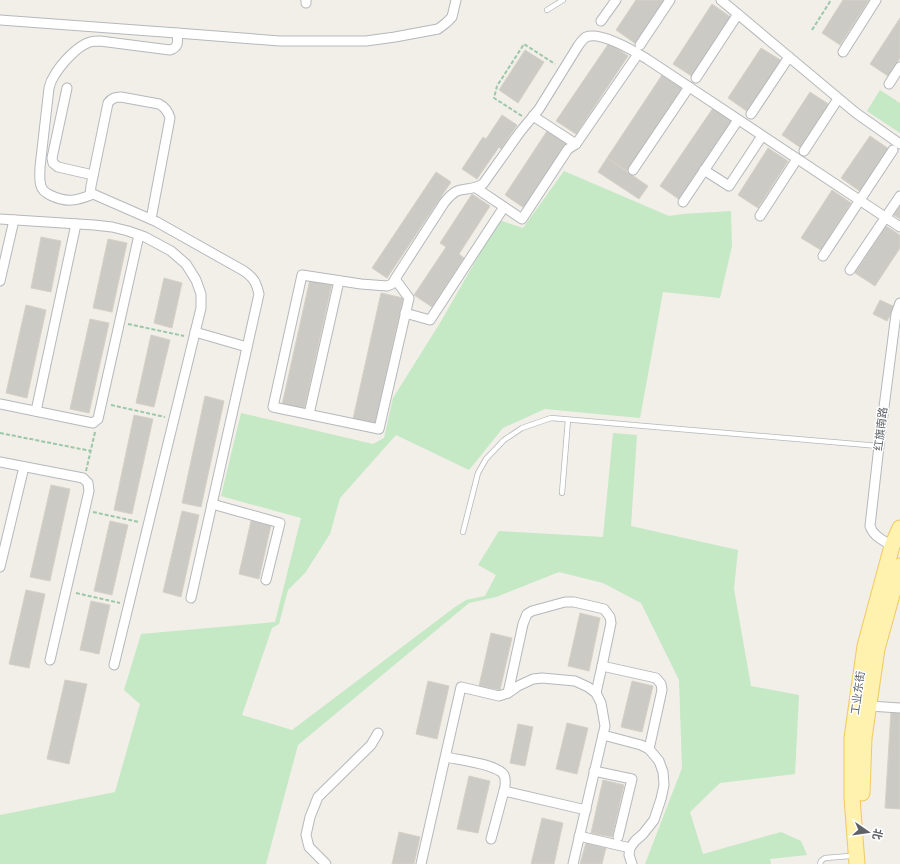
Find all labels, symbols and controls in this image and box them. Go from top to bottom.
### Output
street label: 红旗南路 [872,406,890,452]
street label: 工业东街 [849,670,867,716]
north arrow [848,812,888,852]
text: 北 [870,827,885,841]

